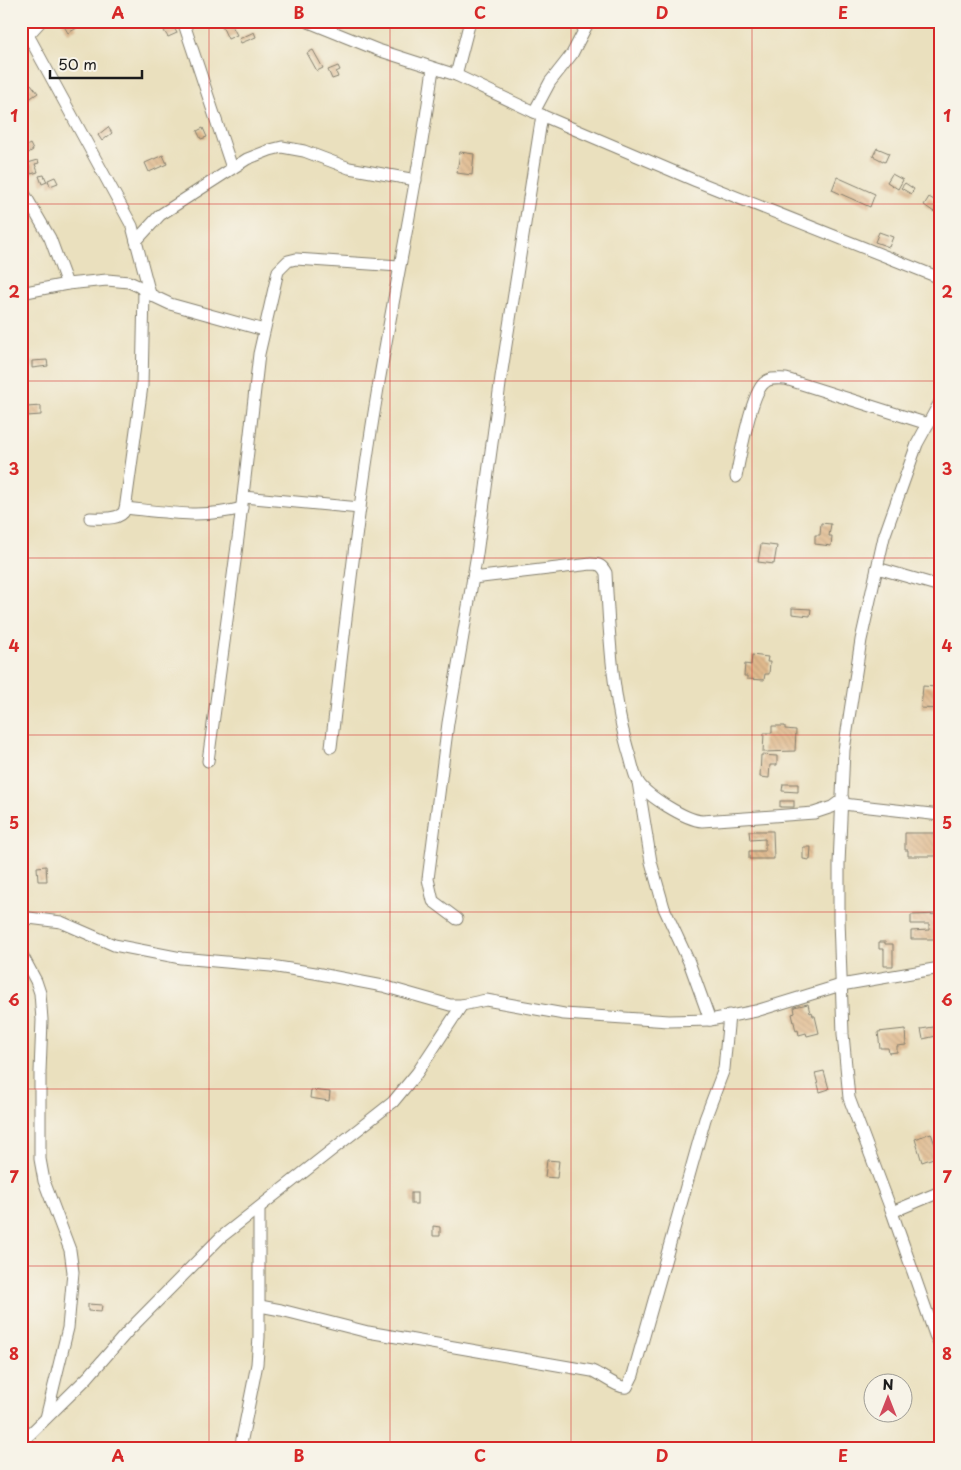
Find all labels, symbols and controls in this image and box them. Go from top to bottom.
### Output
text: A [112,0,125,24]
text: B [294,0,305,24]
text: C [474,0,486,24]
text: D [656,0,668,24]
text: E [838,0,848,24]
scale bar [50,48,142,80]
text: 50 m [58,52,97,75]
text: 1 [10,103,18,127]
text: 1 [943,103,951,127]
text: 2 [8,279,20,303]
text: 2 [941,279,953,303]
text: 3 [9,456,19,480]
text: 3 [942,456,952,480]
text: 4 [9,633,20,657]
text: 4 [942,633,953,657]
text: 5 [9,810,19,834]
text: 5 [942,810,952,834]
text: 6 [8,987,20,1011]
text: 6 [941,987,953,1011]
text: 7 [9,1164,19,1188]
text: 7 [942,1164,952,1188]
text: 8 [9,1341,19,1365]
text: 8 [942,1341,952,1365]
north arrow [864,1372,914,1422]
text: N [882,1374,894,1395]
text: A [112,1443,125,1467]
text: B [294,1443,305,1467]
text: C [474,1443,486,1467]
text: D [656,1443,668,1467]
text: E [838,1443,848,1467]

